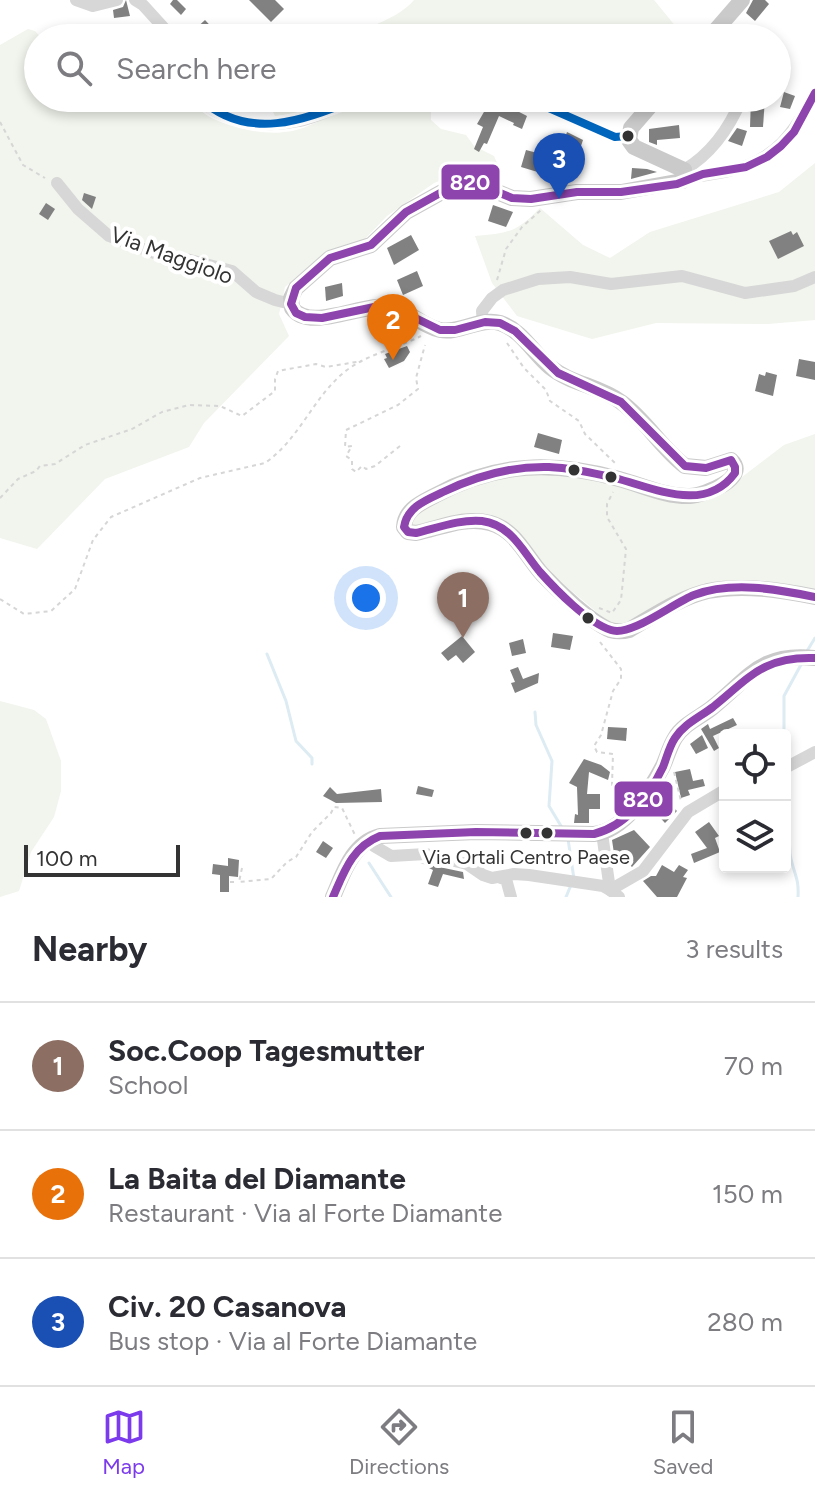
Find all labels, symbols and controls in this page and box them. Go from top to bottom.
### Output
search box [24,24,791,112]
icon: search [52,46,96,90]
text: Search here [116,50,276,87]
unlabelled marker [620,128,636,144]
pin: 3 [533,133,585,199]
line badge: 820 [440,163,501,201]
text: 820 [450,169,490,196]
street label: Via Maggiolo [107,221,237,290]
pin: 2 [367,294,419,360]
unlabelled marker [566,462,582,478]
unlabelled marker [603,469,619,485]
pin: 1 [437,572,489,638]
your location [346,578,386,618]
unlabelled marker [580,610,596,626]
map controls [719,729,791,873]
button: locate [719,729,791,801]
line badge: 820 [613,780,674,818]
text: 820 [623,786,663,813]
button: layers [719,801,791,873]
marker: Via Ortali Centro Paese [518,825,534,841]
unlabelled marker [539,825,555,841]
scale bar [24,841,180,877]
text: 100 m [36,845,97,872]
place label: Via Ortali Centro Paese [422,845,630,869]
text: Nearby [32,929,147,970]
text: 3 results [685,933,783,965]
text: Soc.Coop Tagesmutter [108,1032,424,1069]
text: 1 [53,1050,63,1082]
text: 70 m [724,1050,783,1082]
text: School [108,1069,188,1101]
text: La Baita del Diamante [108,1160,406,1197]
text: 2 [50,1178,66,1210]
text: 150 m [712,1178,783,1210]
text: Restaurant · Via al Forte Diamante [108,1197,502,1229]
text: Civ. 20 Casanova [108,1288,347,1325]
text: 3 [51,1306,65,1338]
text: 280 m [707,1306,783,1338]
text: Bus stop · Via al Forte Diamante [108,1325,477,1357]
tab: Map [102,1405,146,1480]
tab: Directions [349,1405,449,1480]
tab: Saved [653,1405,713,1480]

